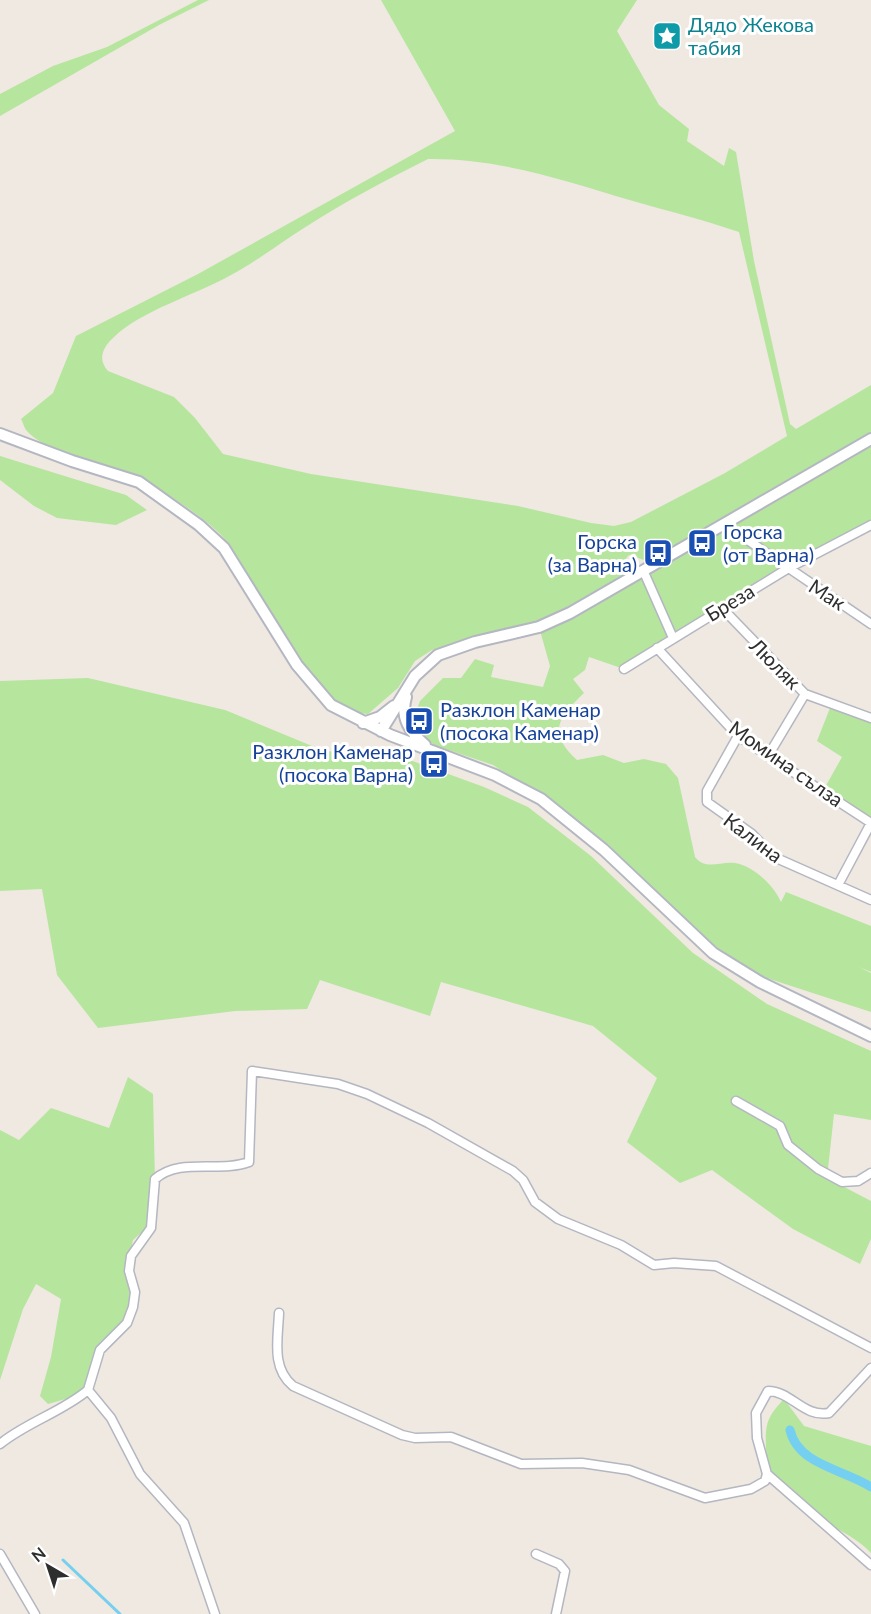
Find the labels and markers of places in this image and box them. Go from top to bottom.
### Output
place label: Дядо Жекова табия [688,12,814,59]
place icon: Дядо Жекова табия [651,20,683,52]
place label: Горска (от Варна) [723,519,814,566]
bus stop icon: Горска (от Варна) [686,527,718,559]
place label: Горска (за Варна) [548,529,637,576]
bus stop icon: Горска (за Варна) [642,537,674,569]
place label: Разклон Каменар (посока Каменар) [440,697,601,744]
bus stop icon: Разклон Каменар (посока Каменар) [403,705,435,737]
place label: Разклон Каменар (посока Варна) [252,739,413,786]
bus stop icon: Разклон Каменар (посока Варна) [418,748,450,780]

